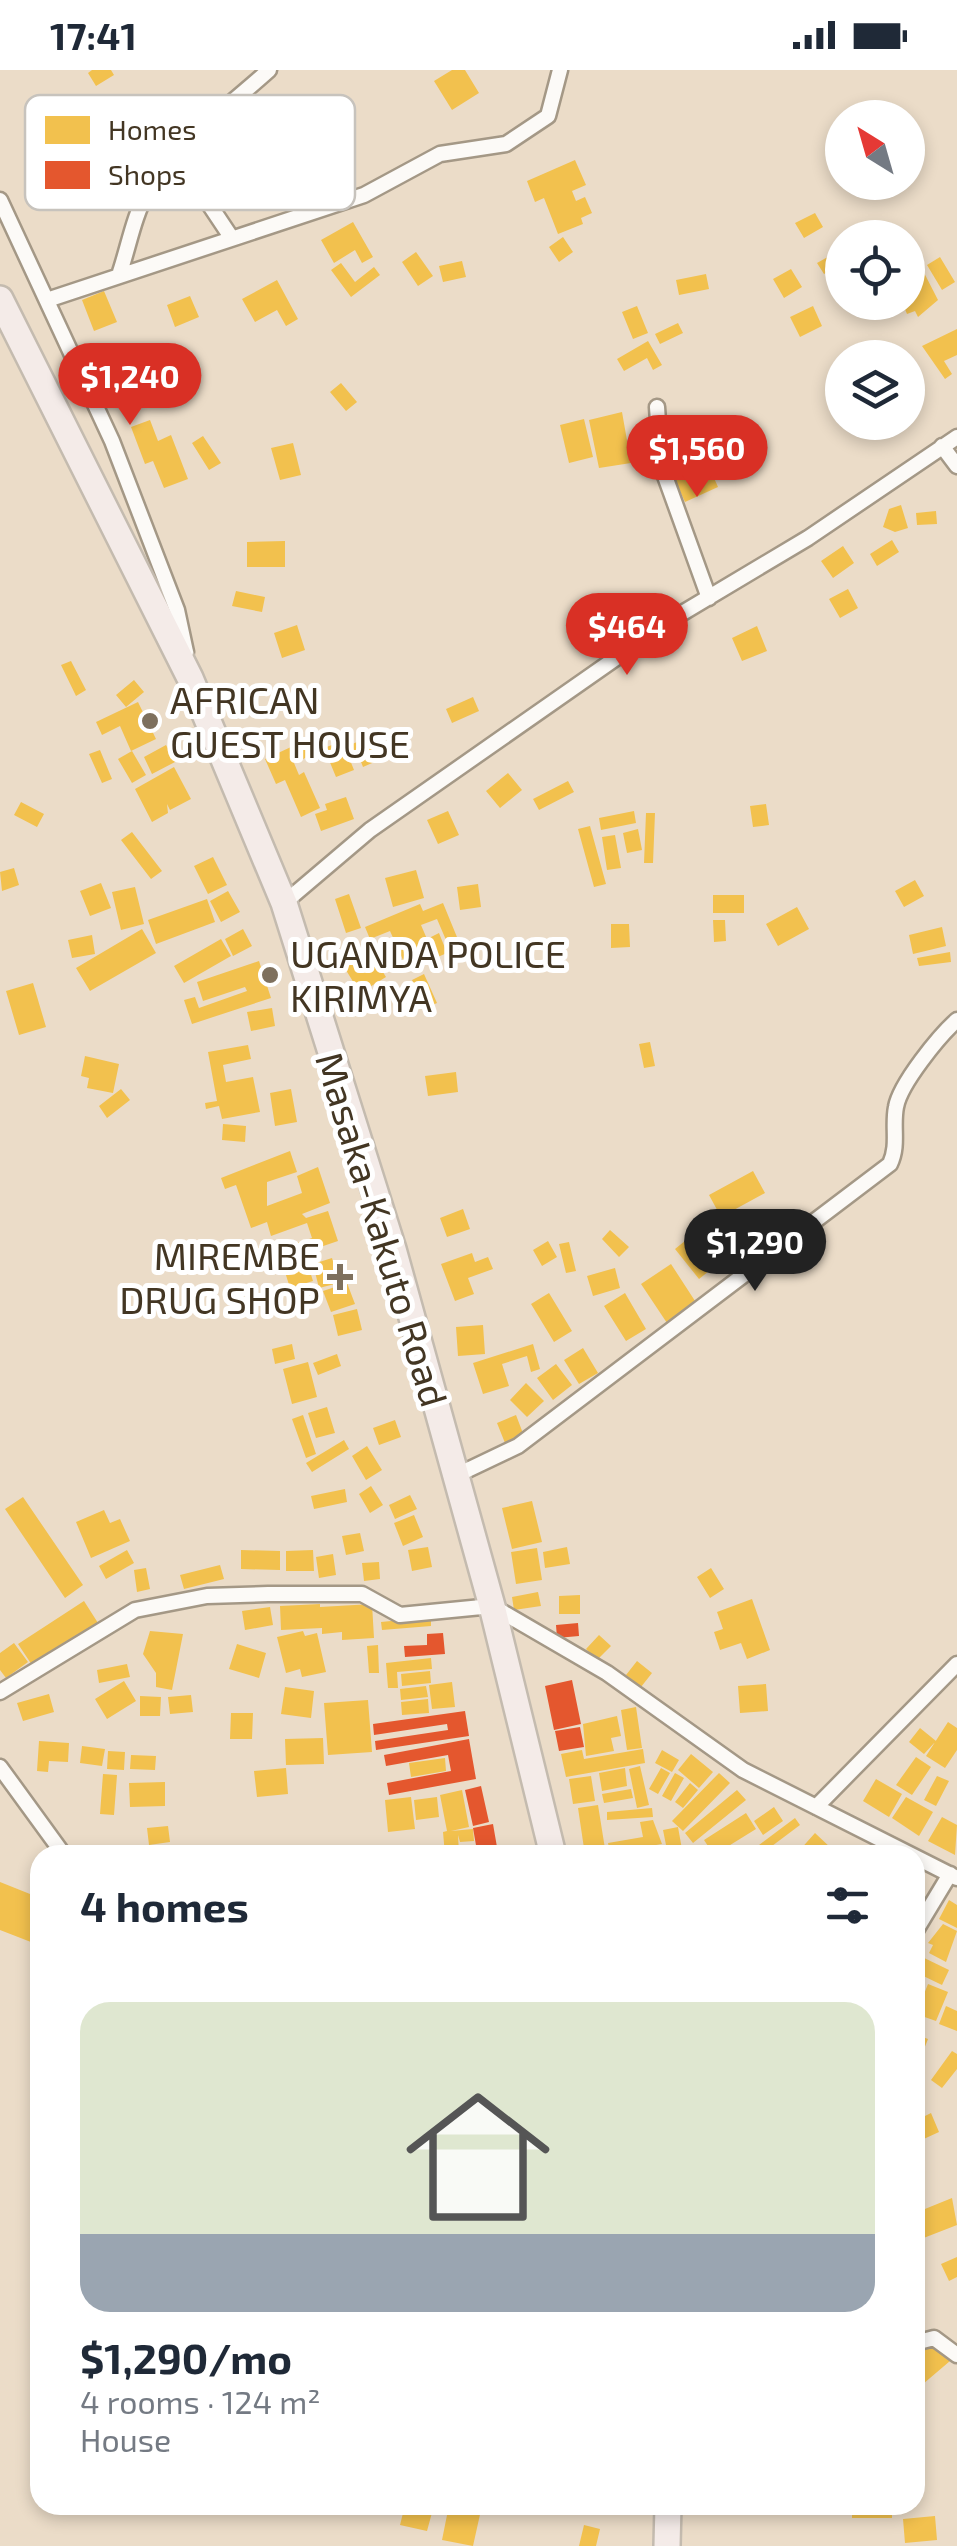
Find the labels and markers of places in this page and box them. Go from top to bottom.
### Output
pin: $1,240 [49,343,211,428]
pin: $1,560 [616,415,778,500]
pin: $464 [568,593,686,678]
place label: AFRICAN GUEST HOUSE [170,676,410,766]
marker: AFRICAN GUEST HOUSE [139,710,161,732]
place label: UGANDA POLICE KIRIMYA [290,930,566,1020]
marker: UGANDA POLICE KIRIMYA [259,964,281,986]
pin: $1,290 [674,1209,836,1294]
place label: MIREMBE DRUG SHOP [119,1232,320,1322]
marker: MIREMBE DRUG SHOP [329,1266,351,1288]

